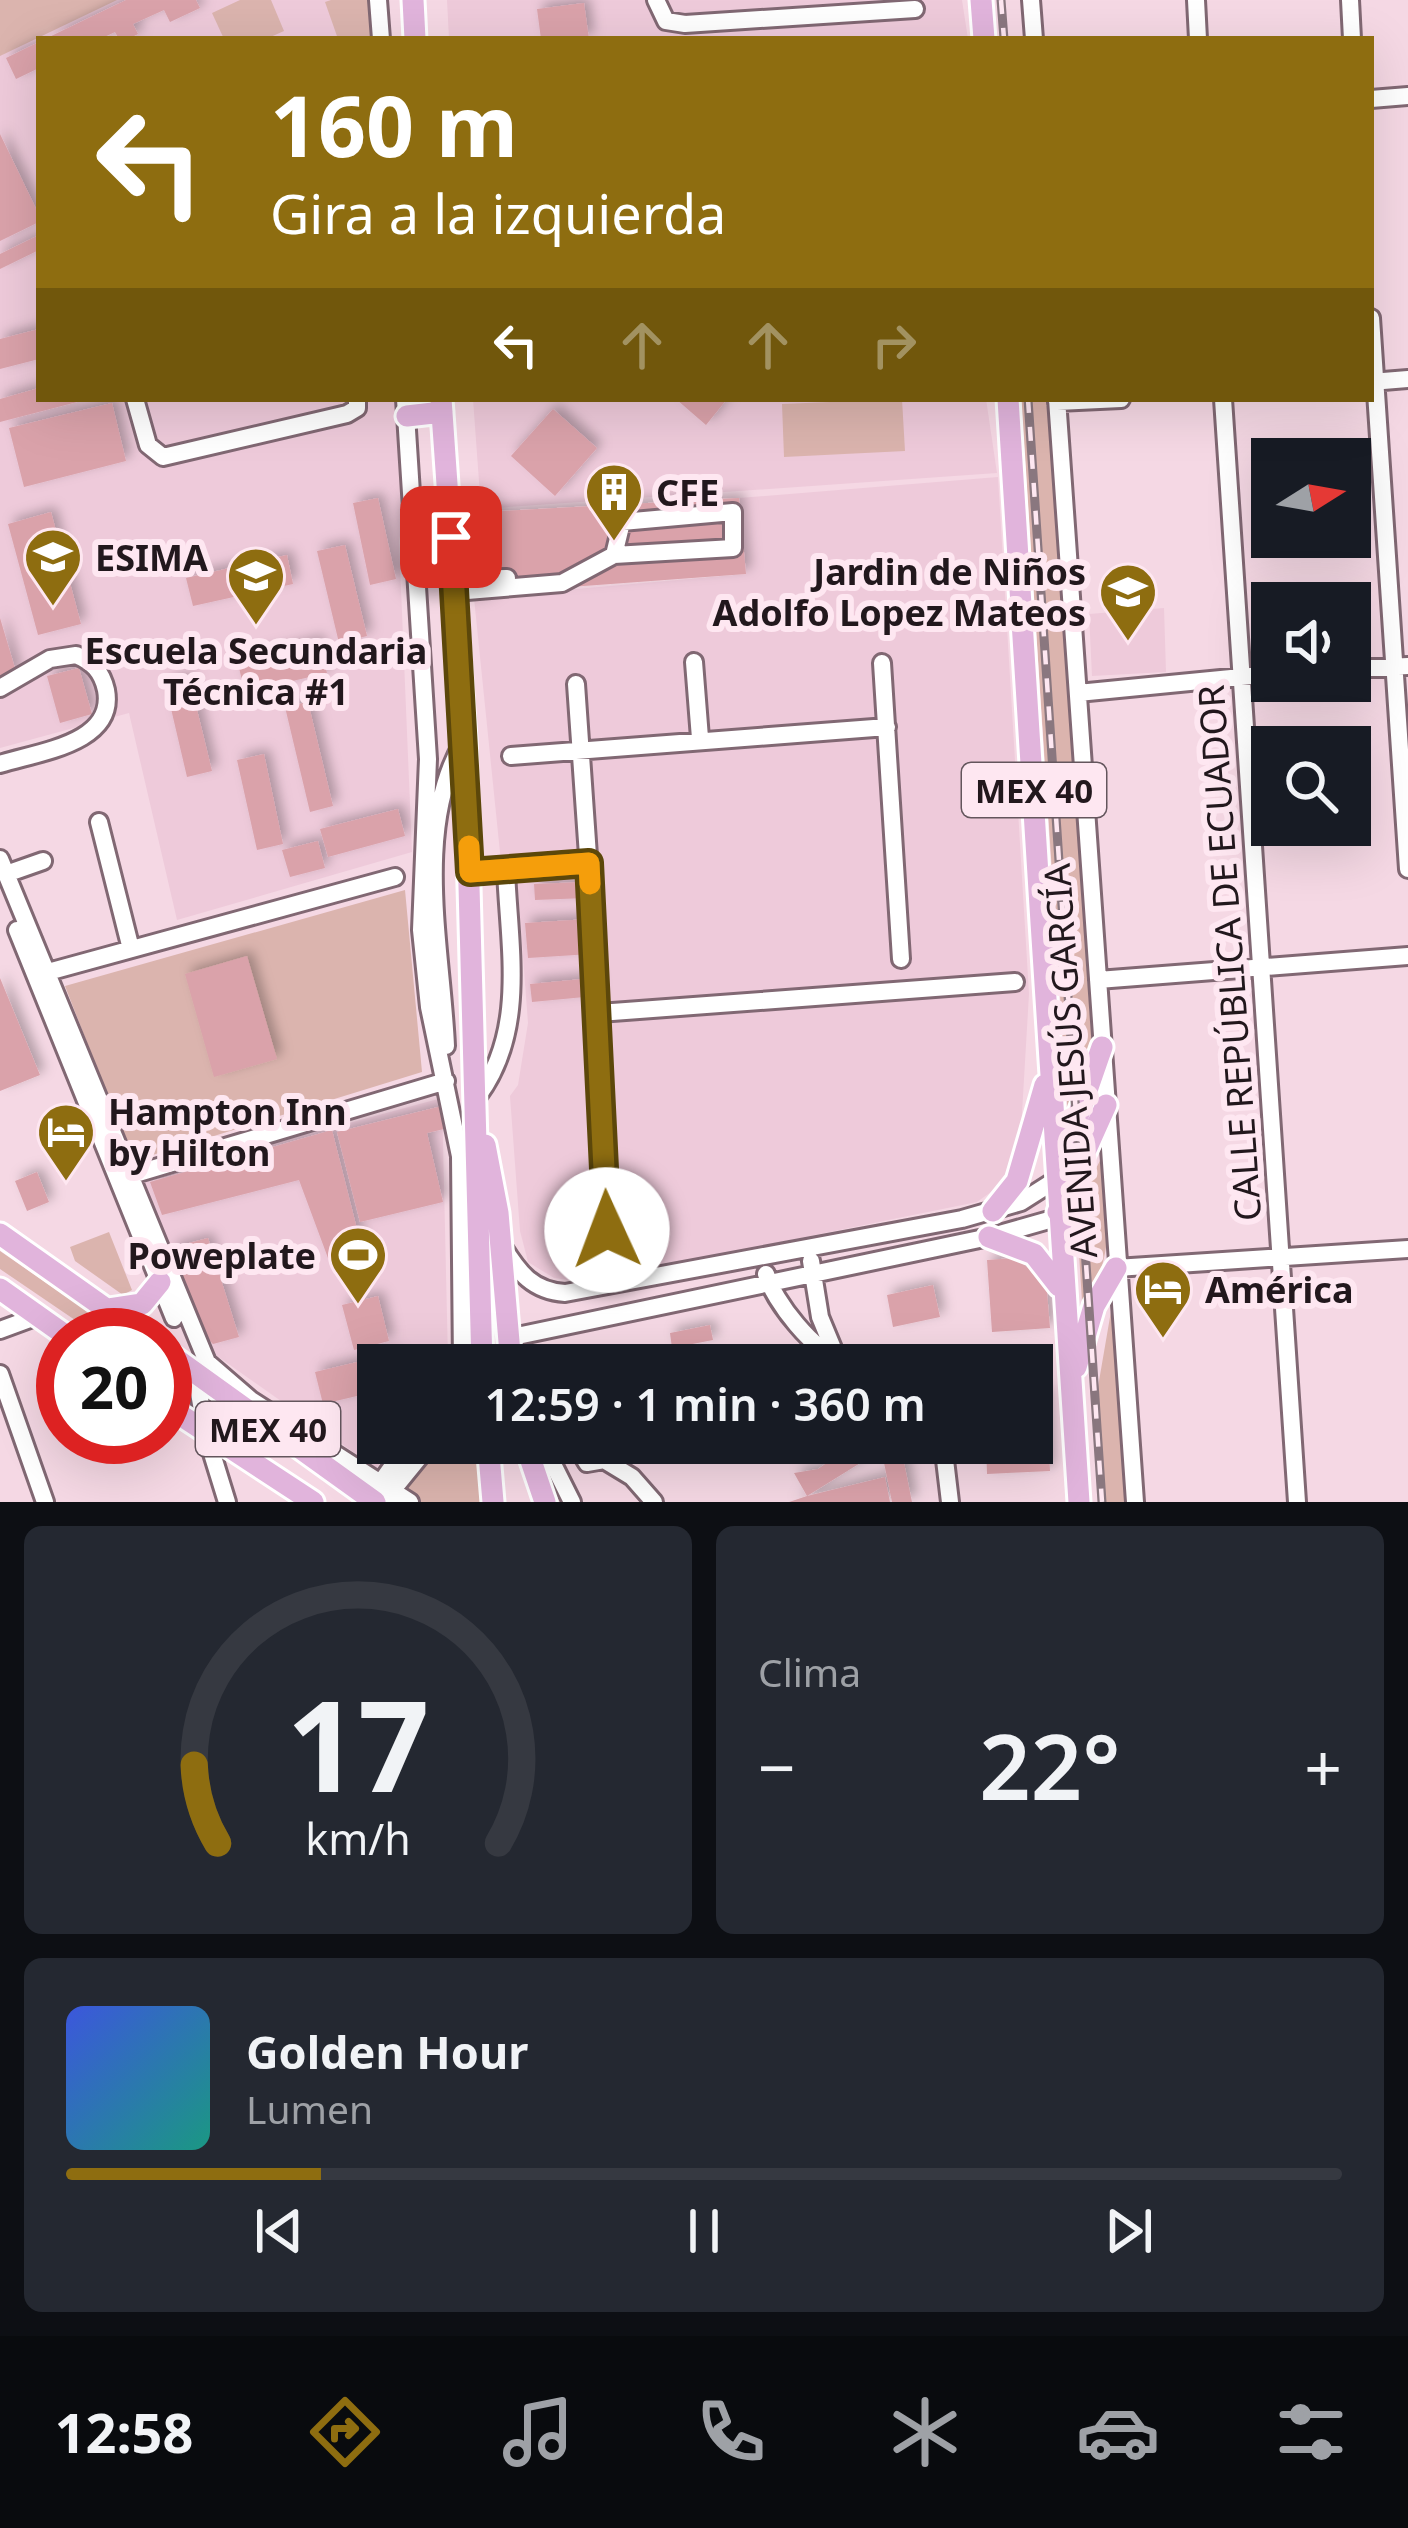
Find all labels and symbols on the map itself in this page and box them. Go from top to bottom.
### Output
north arrow [1251,438,1371,558]
building icon: CFE [583,461,645,543]
place label: CFE [656,468,719,517]
pin [400,486,502,588]
school or university icon: ESIMA [22,526,84,608]
place label: ESIMA [95,533,208,582]
school or university icon: Escuela Secundaria Técnica #1 [225,545,287,627]
place label: Jardin de Niños Adolfo Lopez Mateos [712,547,1086,637]
school or university icon: Jardin de Niños Adolfo Lopez Mateos [1097,561,1159,643]
place label: Escuela Secundaria Técnica #1 [85,626,427,716]
street label: CALLE REPÚBLICA DE ECUADOR [1186,683,1272,1223]
road number: MEX 40 [962,763,1106,817]
street label: AVENIDA JESÚS GARCÍA [1032,862,1108,1260]
place label: Hampton Inn by Hilton [108,1087,347,1177]
hotel icon: Hampton Inn by Hilton [35,1101,97,1183]
position arrow [544,1167,670,1293]
sports icon: Poweplate [327,1224,389,1306]
place label: Poweplate [127,1231,316,1280]
hotel icon: América [1132,1258,1194,1340]
place label: América [1205,1265,1354,1314]
speed limit sign: 20 [36,1308,192,1464]
road number: MEX 40 [196,1402,340,1456]

